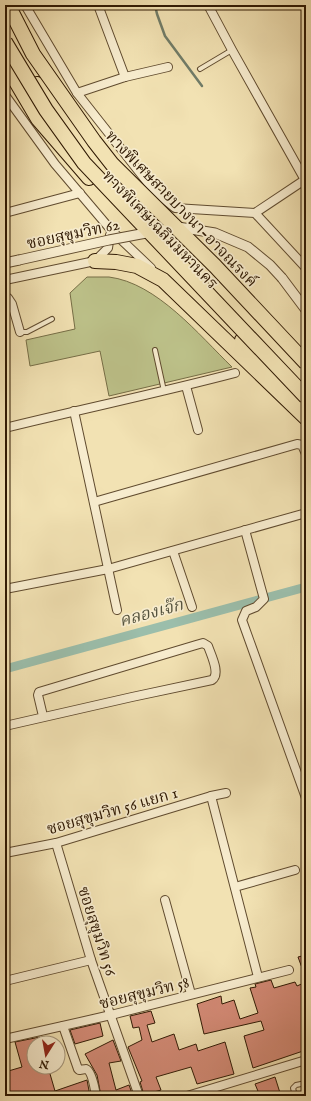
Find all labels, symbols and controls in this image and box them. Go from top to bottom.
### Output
street label: ทางพิเศษสายบางนา-อาจณรงค์ [100,126,261,292]
street label: ทางพิเศษเฉลิมมหานคร [98,167,222,294]
street label: ซอยสุขุมวิท 62 [25,215,122,255]
water label: คลองเจ๊ก [117,595,186,632]
street label: ซอยสุขุมวิท 56 แยก 1 [45,784,180,840]
street label: ซอยสุขุมวิท 56 [72,885,120,979]
street label: ซอยสุขุมวิท 58 [97,973,192,1015]
north arrow [26,1035,66,1075]
text: N [38,1056,51,1072]

